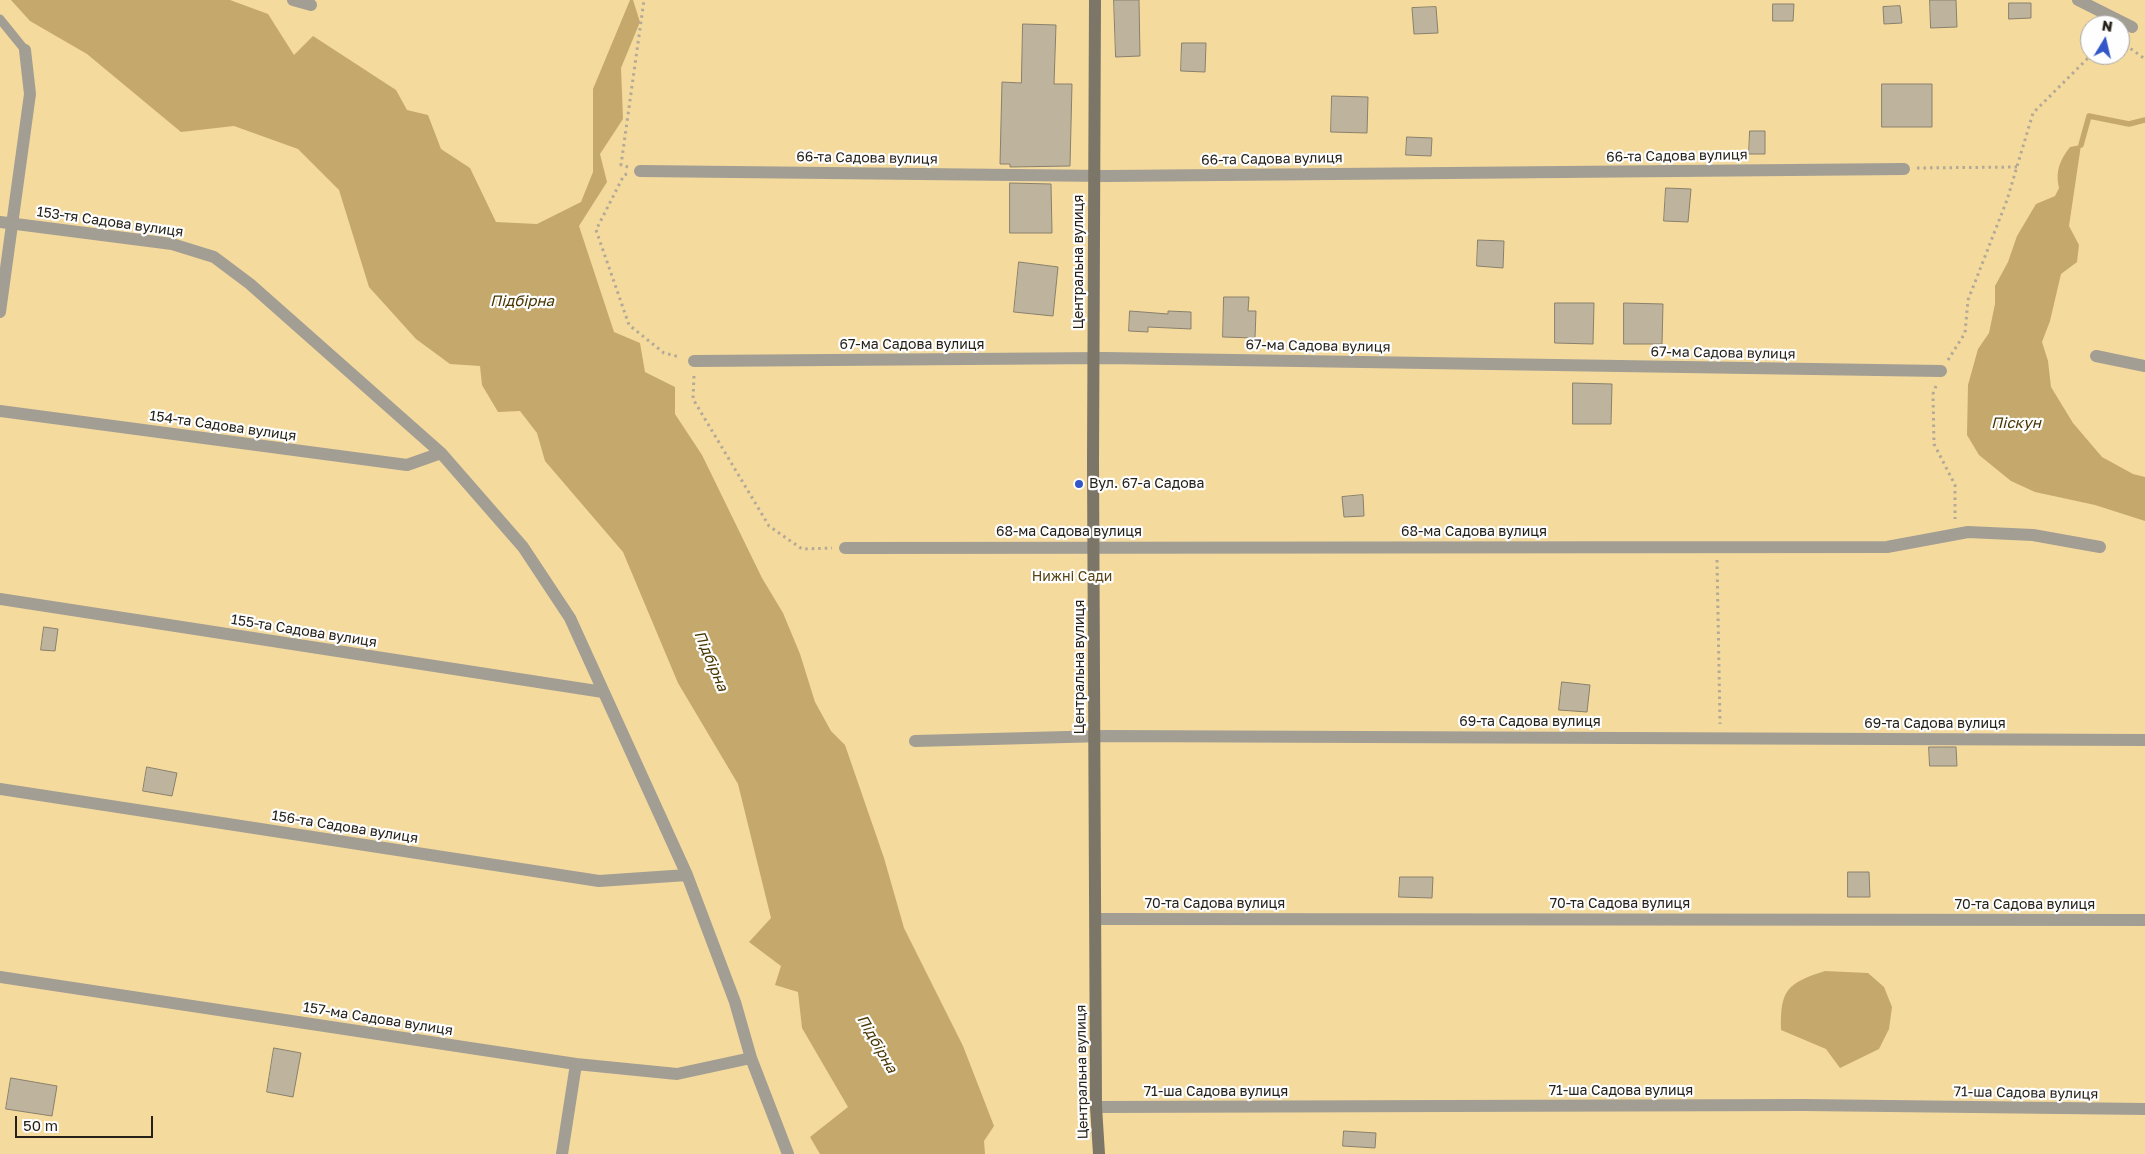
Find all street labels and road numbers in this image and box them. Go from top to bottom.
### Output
street label: 66-та Садова вулиця [1606,146,1748,166]
street label: 66-та Садова вулиця [796,148,938,168]
street label: 66-та Садова вулиця [1201,149,1343,169]
street label: Центральна вулиця [1071,195,1087,329]
street label: 153-тя Садова вулиця [36,203,184,241]
street label: 67-ма Садова вулиця [1245,336,1391,356]
street label: 67-ма Садова вулиця [839,337,985,353]
street label: 67-ма Садова вулиця [1650,343,1796,363]
street label: 154-та Садова вулиця [149,407,297,445]
street label: 68-ма Садова вулиця [996,524,1142,540]
street label: 68-ма Садова вулиця [1401,524,1547,540]
street label: Центральна вулиця [1072,600,1088,734]
street label: 155-та Садова вулиця [230,611,378,651]
street label: 69-та Садова вулиця [1459,714,1601,730]
street label: 69-та Садова вулиця [1864,716,2006,732]
street label: 156-та Садова вулиця [271,807,419,847]
street label: 70-та Садова вулиця [1145,896,1285,912]
street label: 70-та Садова вулиця [1550,896,1690,912]
street label: 70-та Садова вулиця [1955,897,2095,913]
street label: 157-ма Садова вулиця [302,999,454,1039]
street label: Центральна вулиця [1072,1004,1092,1140]
street label: 71-ша Садова вулиця [1549,1083,1693,1099]
street label: 71-ша Садова вулиця [1954,1083,2098,1103]
street label: 71-ша Садова вулиця [1144,1084,1288,1100]

